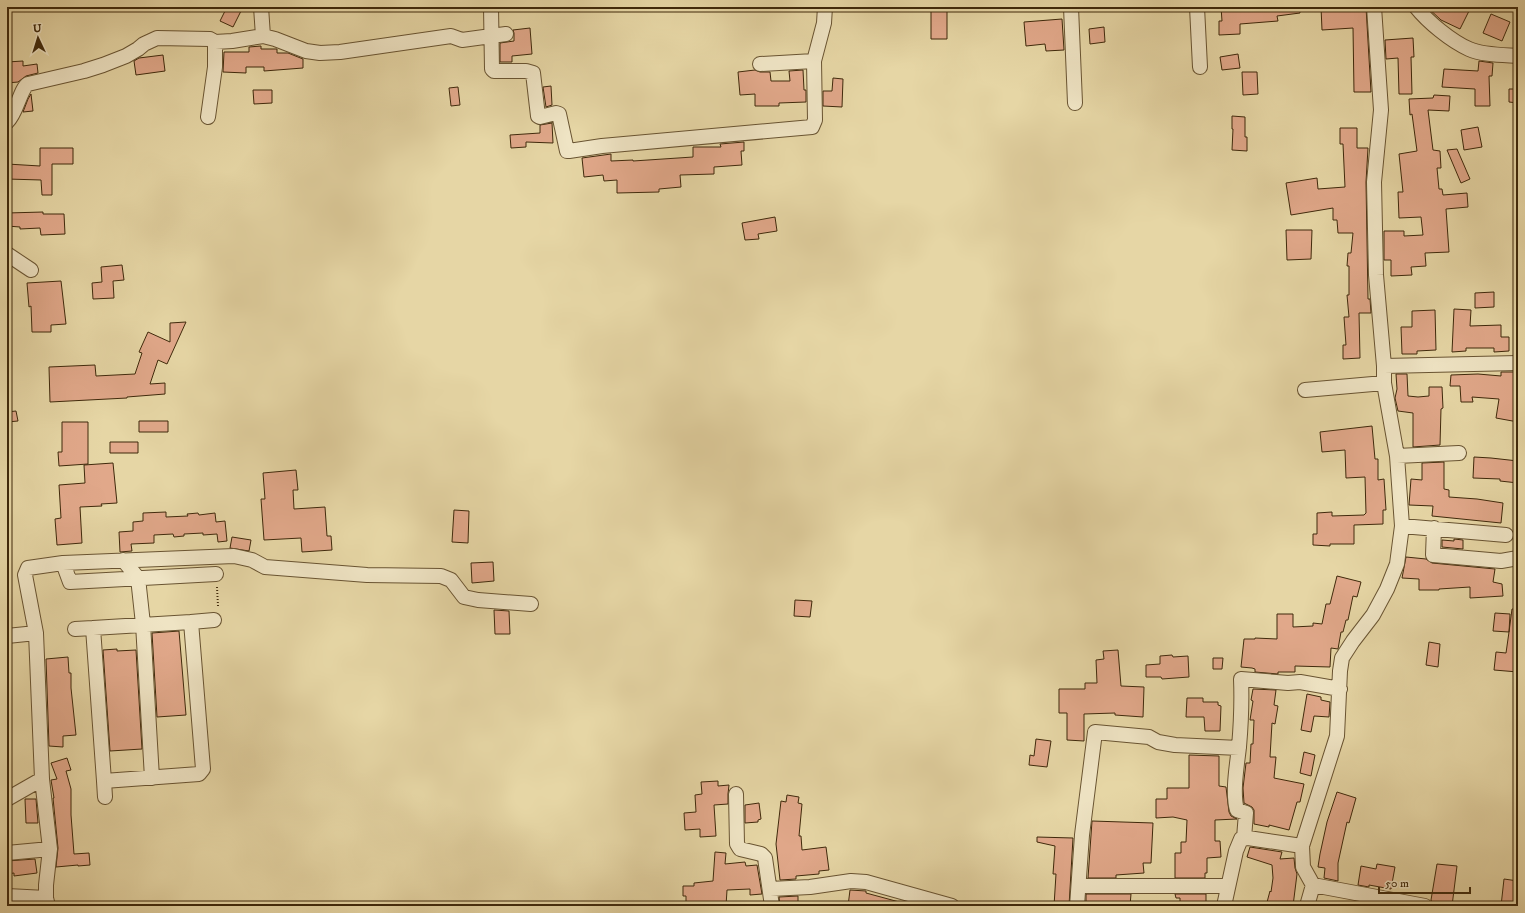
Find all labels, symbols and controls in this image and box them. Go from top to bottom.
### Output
north arrow [18,18,58,58]
text: U [33,22,43,36]
scale bar [1379,869,1470,895]
text: 50 m [1385,876,1409,891]

